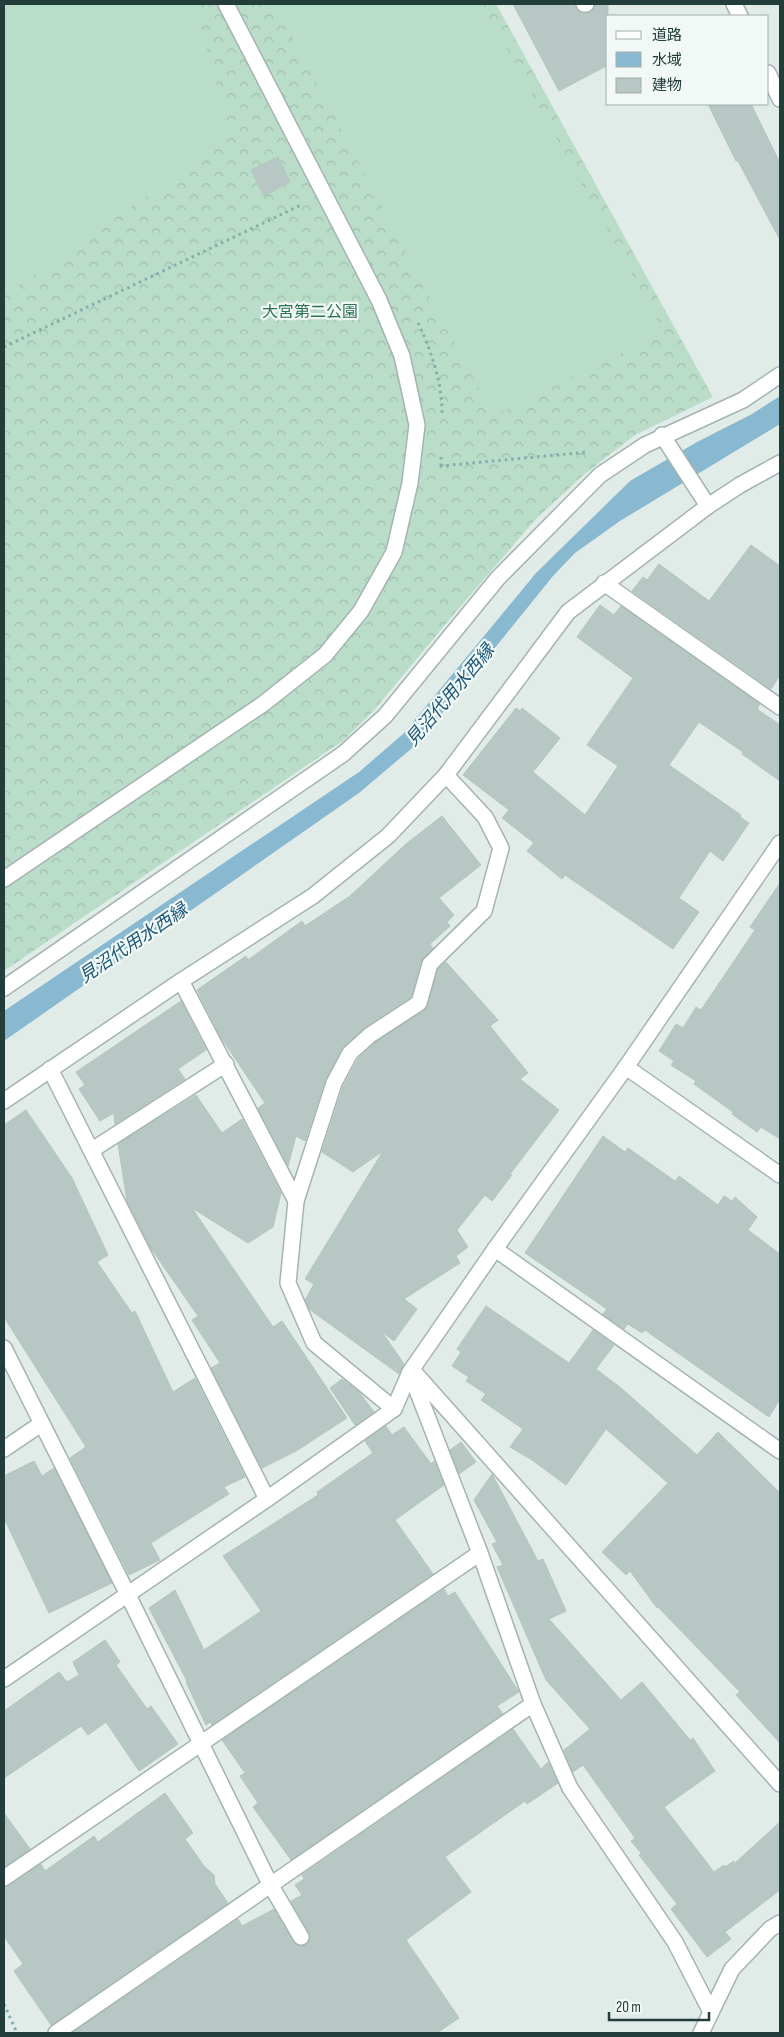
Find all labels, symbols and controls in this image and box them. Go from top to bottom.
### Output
legend [606,15,769,105]
text: 道路 [652,26,682,45]
text: 水域 [652,51,682,70]
text: 建物 [652,76,682,95]
park label: 大宮第二公園 [262,303,358,322]
water label: 見沼代用水西縁 [402,639,500,750]
water label: 見沼代用水西縁 [75,898,193,987]
scale bar [609,1990,709,2022]
text: 20 m [616,1998,641,2017]

